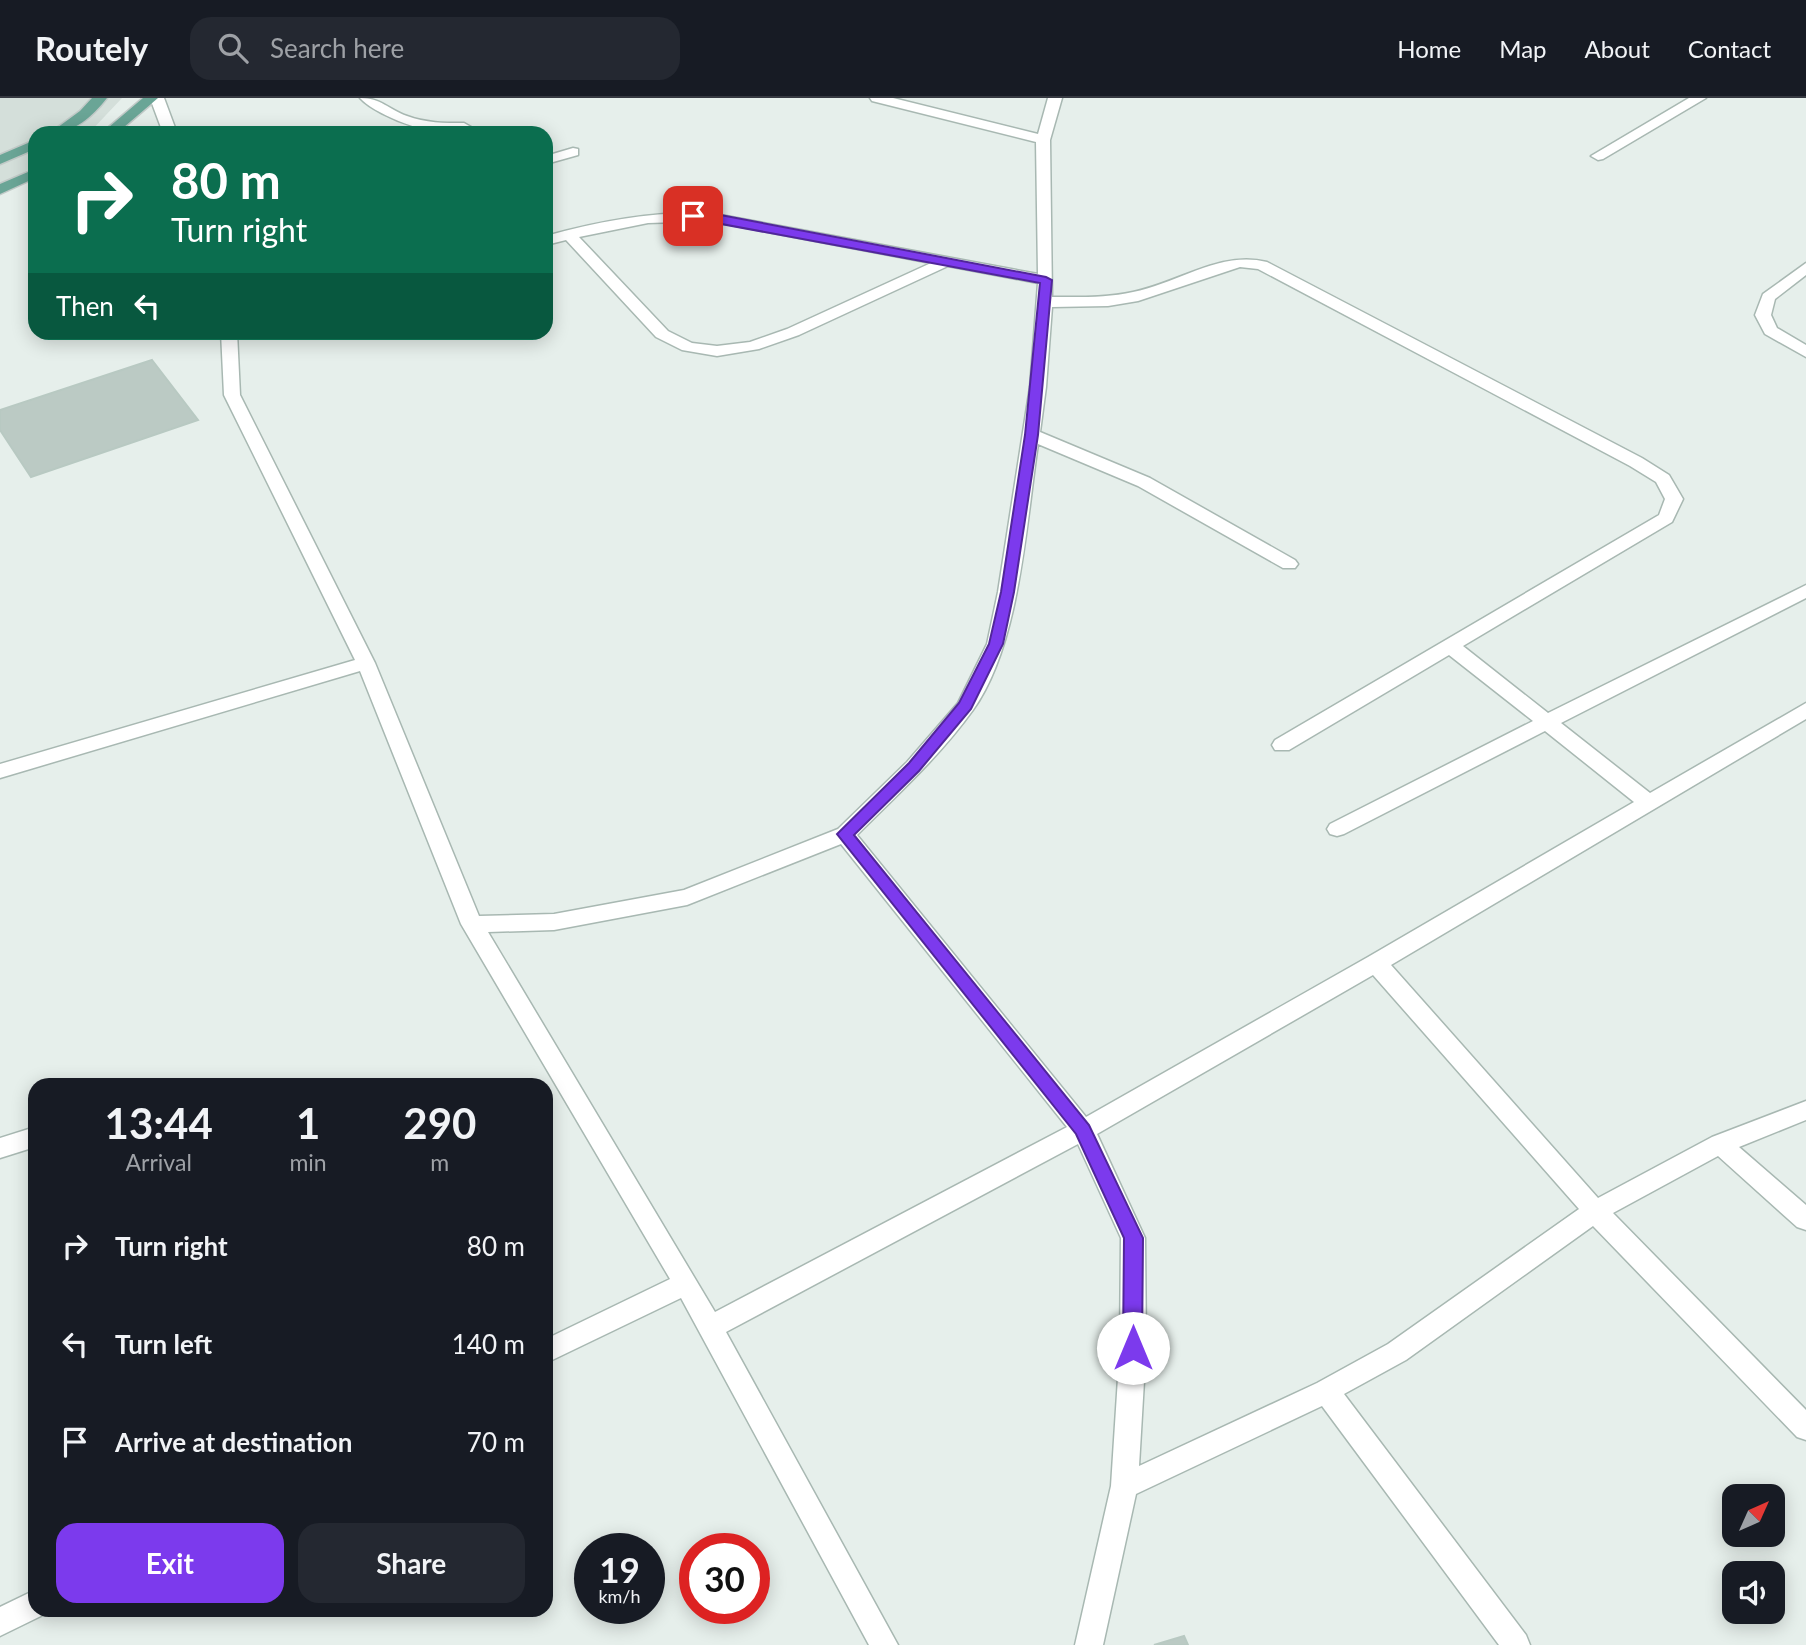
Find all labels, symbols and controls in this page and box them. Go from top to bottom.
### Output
search box [190,17,680,80]
text: Routely [35,28,148,68]
icon: search [214,29,252,67]
text: Search here [270,32,404,64]
text: Home [1397,34,1461,63]
text: Map [1499,34,1547,63]
text: About [1585,34,1650,63]
text: Contact [1688,34,1771,63]
text: 80 m [171,151,281,209]
icon: right [56,154,147,245]
pin [663,186,723,246]
icon: arrive [674,197,712,235]
text: Turn right [171,210,307,249]
icon: left [128,287,166,325]
text: Then [56,290,114,322]
text: 13:44 [105,1098,213,1148]
text: 1 [296,1098,320,1148]
text: 290 [403,1098,476,1148]
text: Arrival [126,1148,192,1176]
text: min [289,1148,327,1176]
text: m [430,1148,449,1176]
icon: right [56,1227,94,1265]
text: Turn right [115,1230,228,1262]
text: 80 m [467,1230,525,1262]
position arrow [1096,1311,1170,1385]
icon: left [56,1325,94,1363]
text: Turn left [115,1328,212,1360]
text: 140 m [452,1328,525,1360]
icon: arrive [56,1423,94,1461]
text: Arrive at destination [115,1426,352,1458]
text: 70 m [467,1426,525,1458]
north arrow [1722,1484,1785,1547]
map controls [1722,1484,1785,1624]
button: Exit [56,1523,284,1603]
button: Share [298,1523,525,1603]
speed limit sign: 30 [679,1533,770,1624]
text: 19 [599,1548,640,1590]
button: sound [1722,1561,1785,1624]
text: km/h [598,1585,641,1607]

